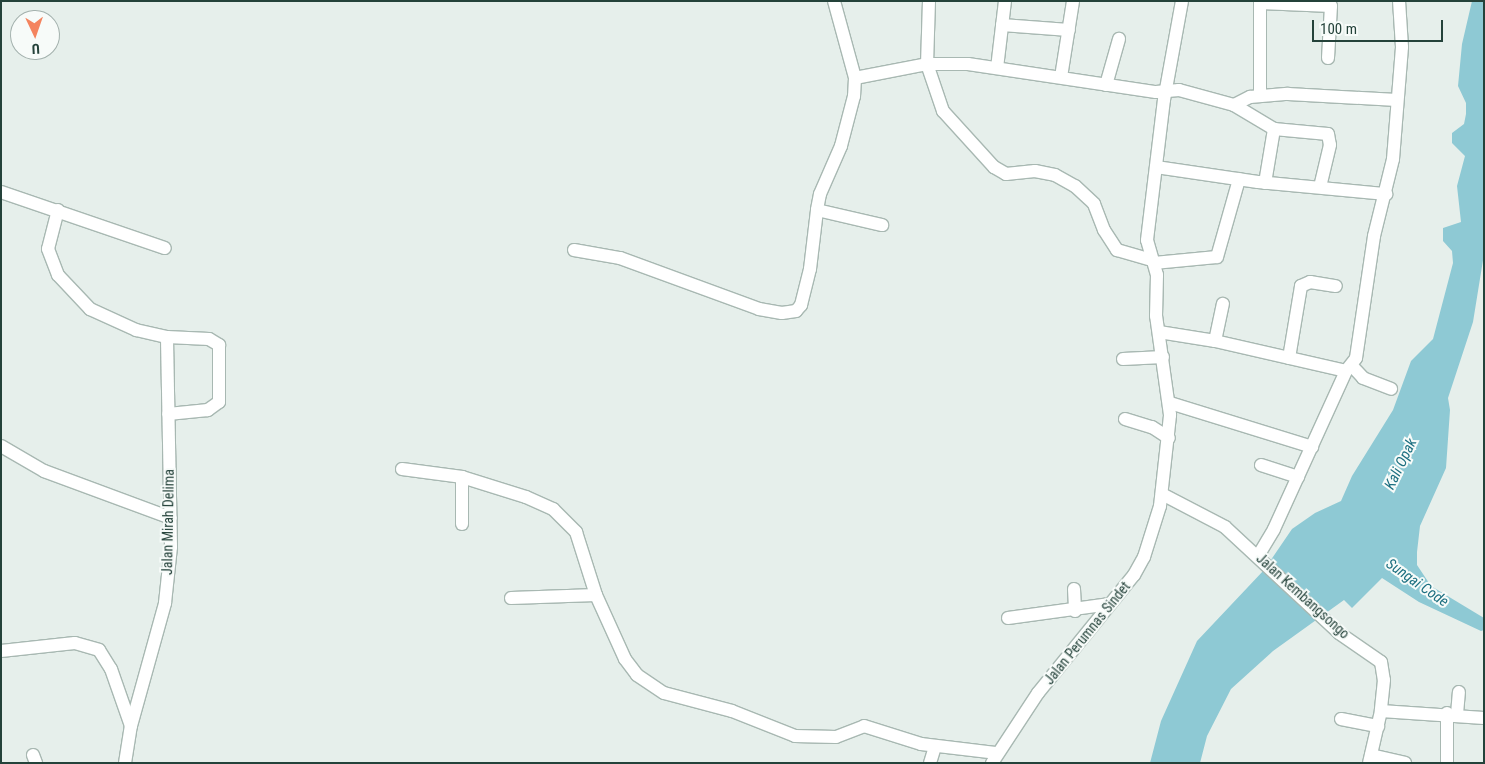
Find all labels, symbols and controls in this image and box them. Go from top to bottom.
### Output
north arrow [10,10,60,60]
scale bar [1315,10,1446,42]
text: 100 m [1320,20,1357,38]
text: U [31,41,40,57]
water label: Kali Opak [1381,436,1421,492]
street label: Jalan Mirah Delima [159,469,177,575]
street label: Jalan Kembangsongo [1253,550,1353,642]
water label: Sungai Code [1382,555,1452,611]
street label: Jalan Perumnas Sindet [1040,578,1134,688]

